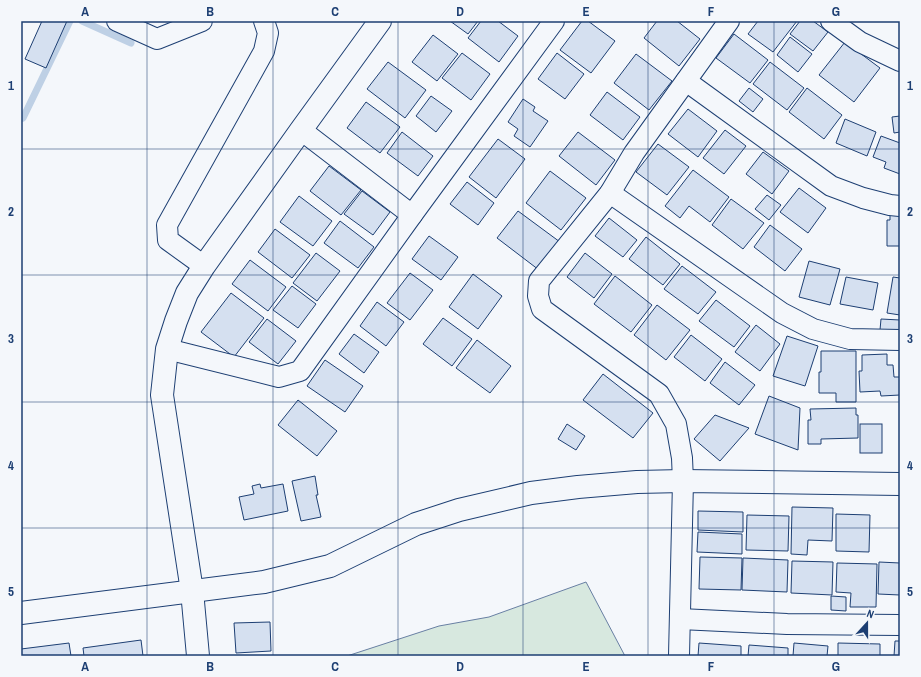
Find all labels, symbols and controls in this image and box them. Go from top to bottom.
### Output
text: A [81,3,89,20]
text: B [206,3,214,20]
text: C [331,3,339,20]
text: D [456,3,464,20]
text: E [582,3,590,20]
text: F [708,3,715,20]
text: G [832,3,840,20]
text: 1 [8,77,14,94]
text: 1 [907,77,913,94]
text: 2 [8,203,14,220]
text: 2 [907,203,913,220]
text: 3 [8,330,14,347]
text: 3 [907,330,913,347]
text: 4 [8,457,14,474]
text: 4 [907,457,913,474]
text: 5 [8,583,14,600]
text: 5 [907,583,913,600]
north arrow [847,603,887,643]
text: N [865,606,876,621]
text: A [81,658,89,675]
text: B [206,658,214,675]
text: C [331,658,339,675]
text: D [456,658,464,675]
text: E [582,658,590,675]
text: F [708,658,715,675]
text: G [832,658,840,675]

